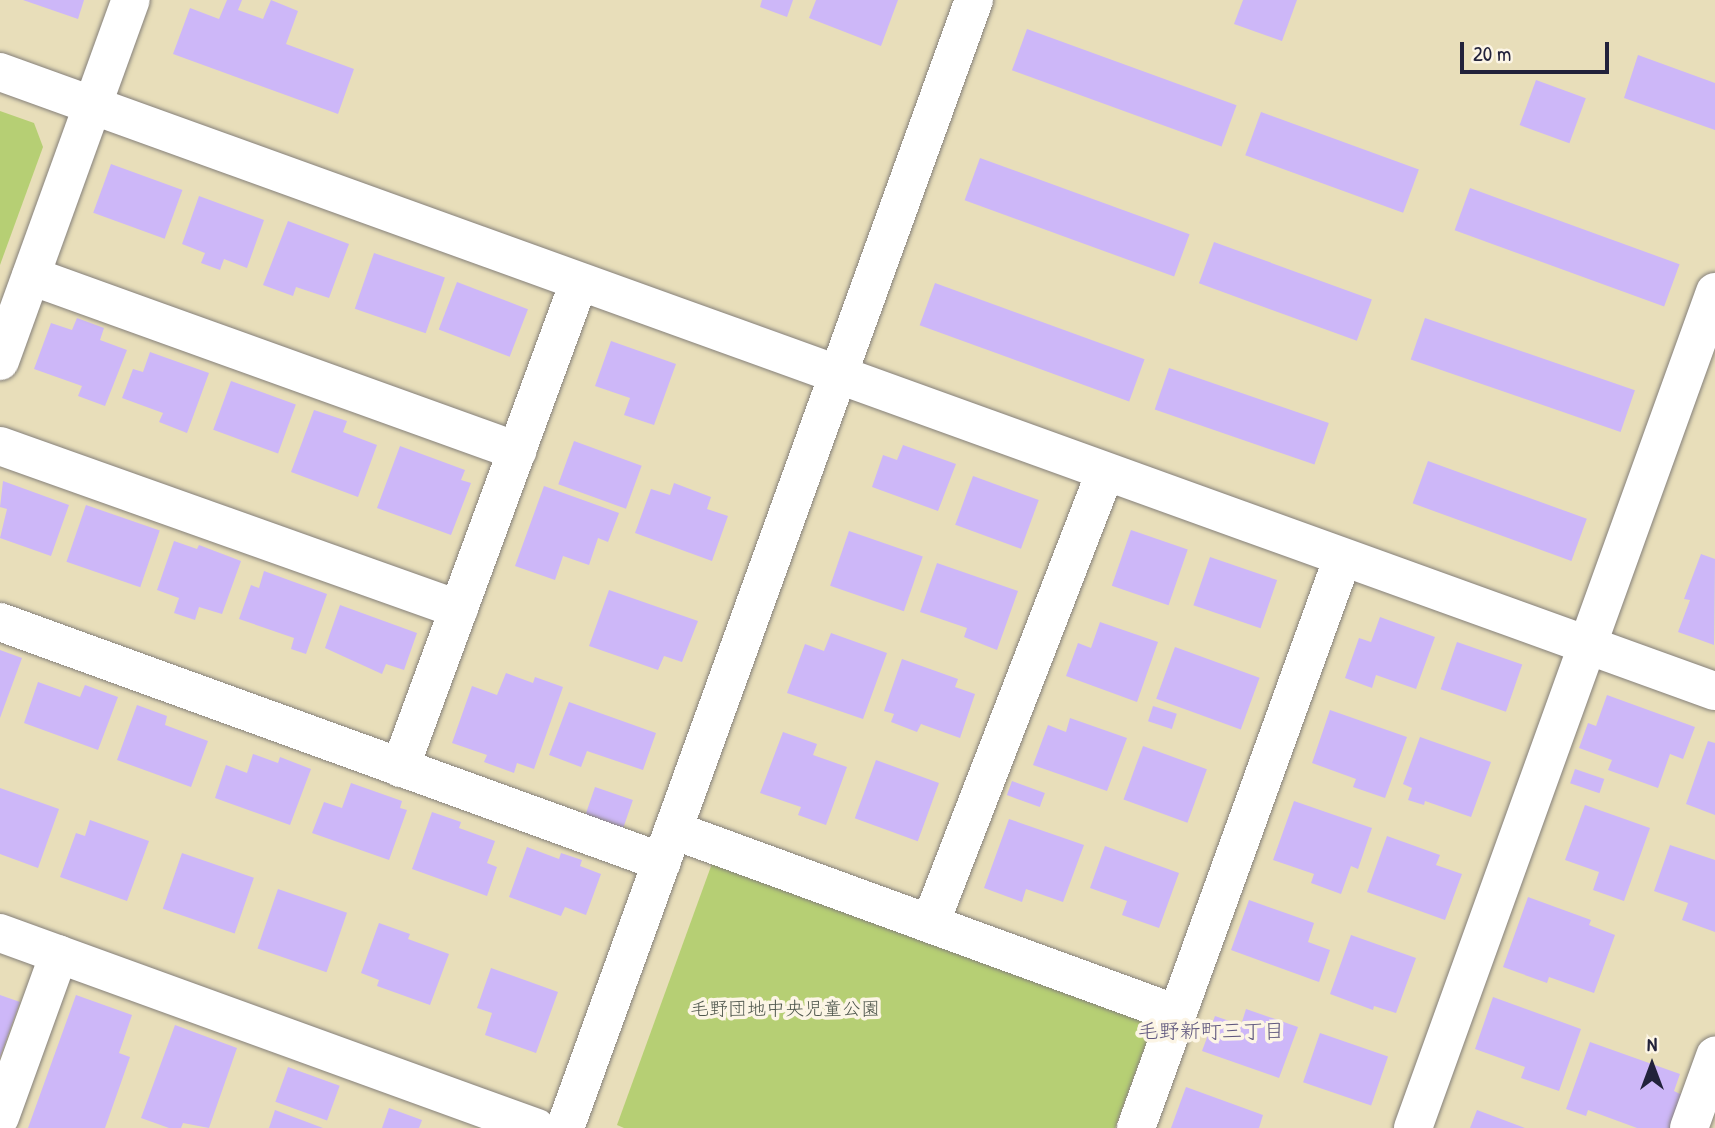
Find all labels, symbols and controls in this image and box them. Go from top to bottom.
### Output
scale bar [1463,28,1612,72]
text: 20 m [1473,39,1511,68]
park label: 毛野団地中央児童公園 [690,998,880,1020]
district label: 毛野新町三丁目 [1138,1018,1284,1044]
north arrow [1617,1030,1687,1100]
text: N [1647,1031,1657,1057]

